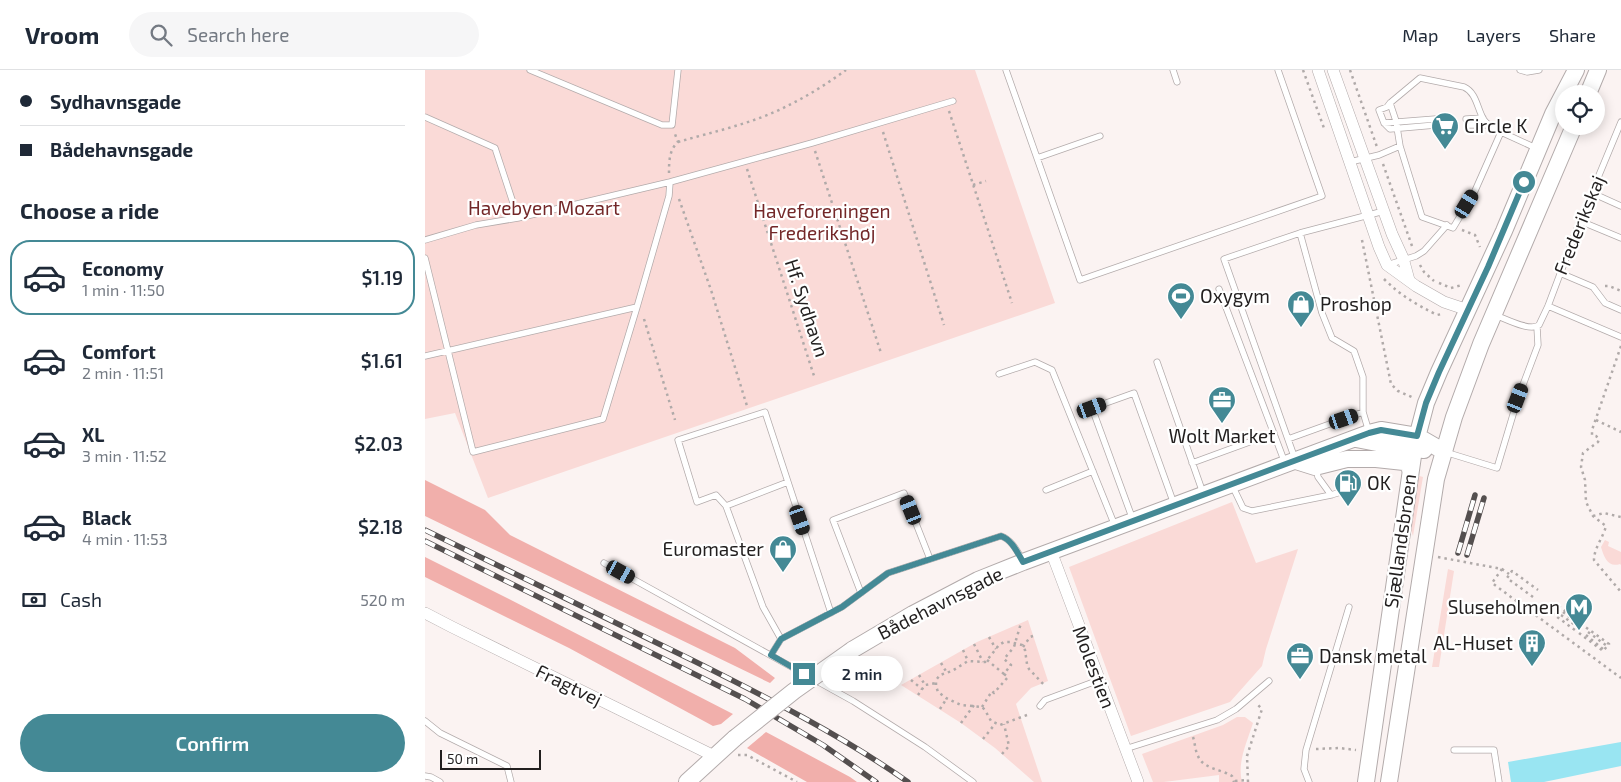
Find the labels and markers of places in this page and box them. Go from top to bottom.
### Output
supermarket icon: Circle K [1430,111,1460,150]
place label: Circle K [1464,114,1528,137]
sports icon: Oxygym [1166,281,1196,320]
place label: Oxygym [1200,284,1270,307]
shop icon: Proshop [1286,289,1316,328]
place label: Proshop [1320,292,1392,315]
office icon: Wolt Market [1207,385,1237,424]
place label: Wolt Market [1169,424,1276,447]
fuel station icon: OK [1333,468,1363,507]
place label: OK [1367,471,1391,494]
shop icon: Euromaster [768,534,798,573]
place label: Euromaster [663,537,764,560]
metro station icon: Sluseholmen [1564,592,1594,631]
place label: Sluseholmen [1448,595,1560,618]
building icon: AL-Huset [1517,628,1547,667]
place label: AL-Huset [1433,631,1513,654]
office icon: Dansk metal [1285,641,1315,680]
place label: Dansk metal [1319,644,1427,667]

